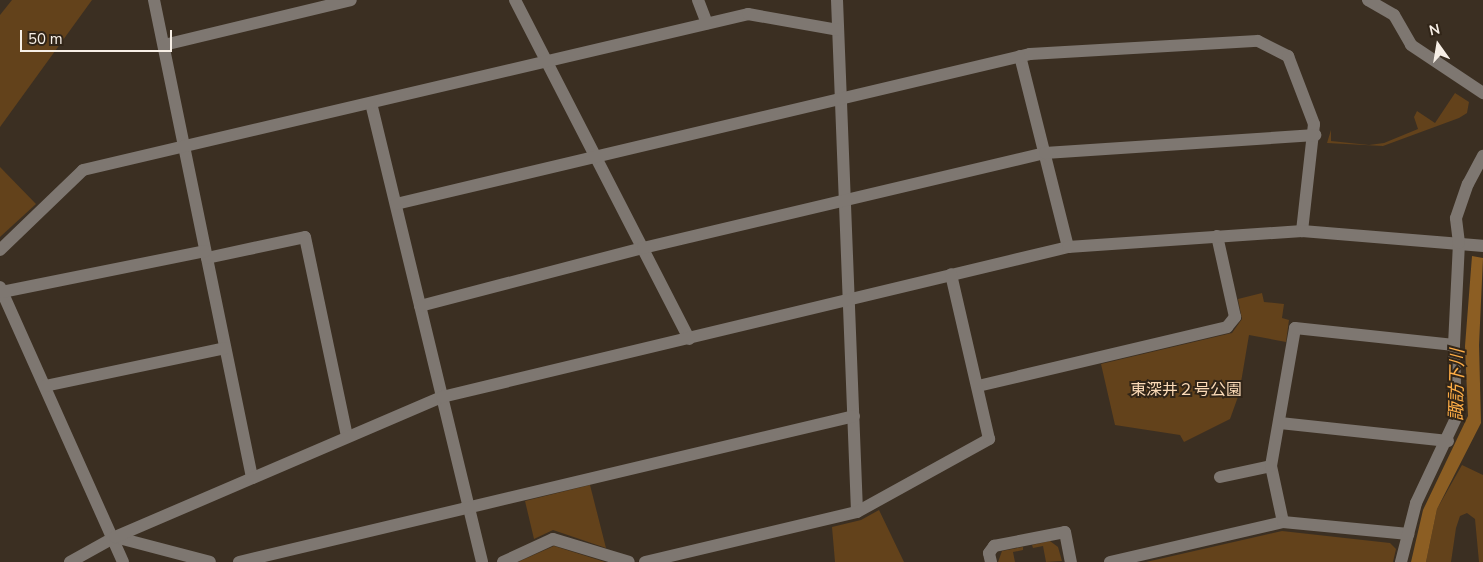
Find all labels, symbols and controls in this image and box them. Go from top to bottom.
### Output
text: N [1427,19,1442,40]
scale bar [22,20,175,52]
north arrow [1413,20,1463,70]
text: 50 m [28,29,63,49]
water label: 諏訪下川 [1446,349,1468,421]
park label: 東深井２号公園 [1130,380,1242,400]

